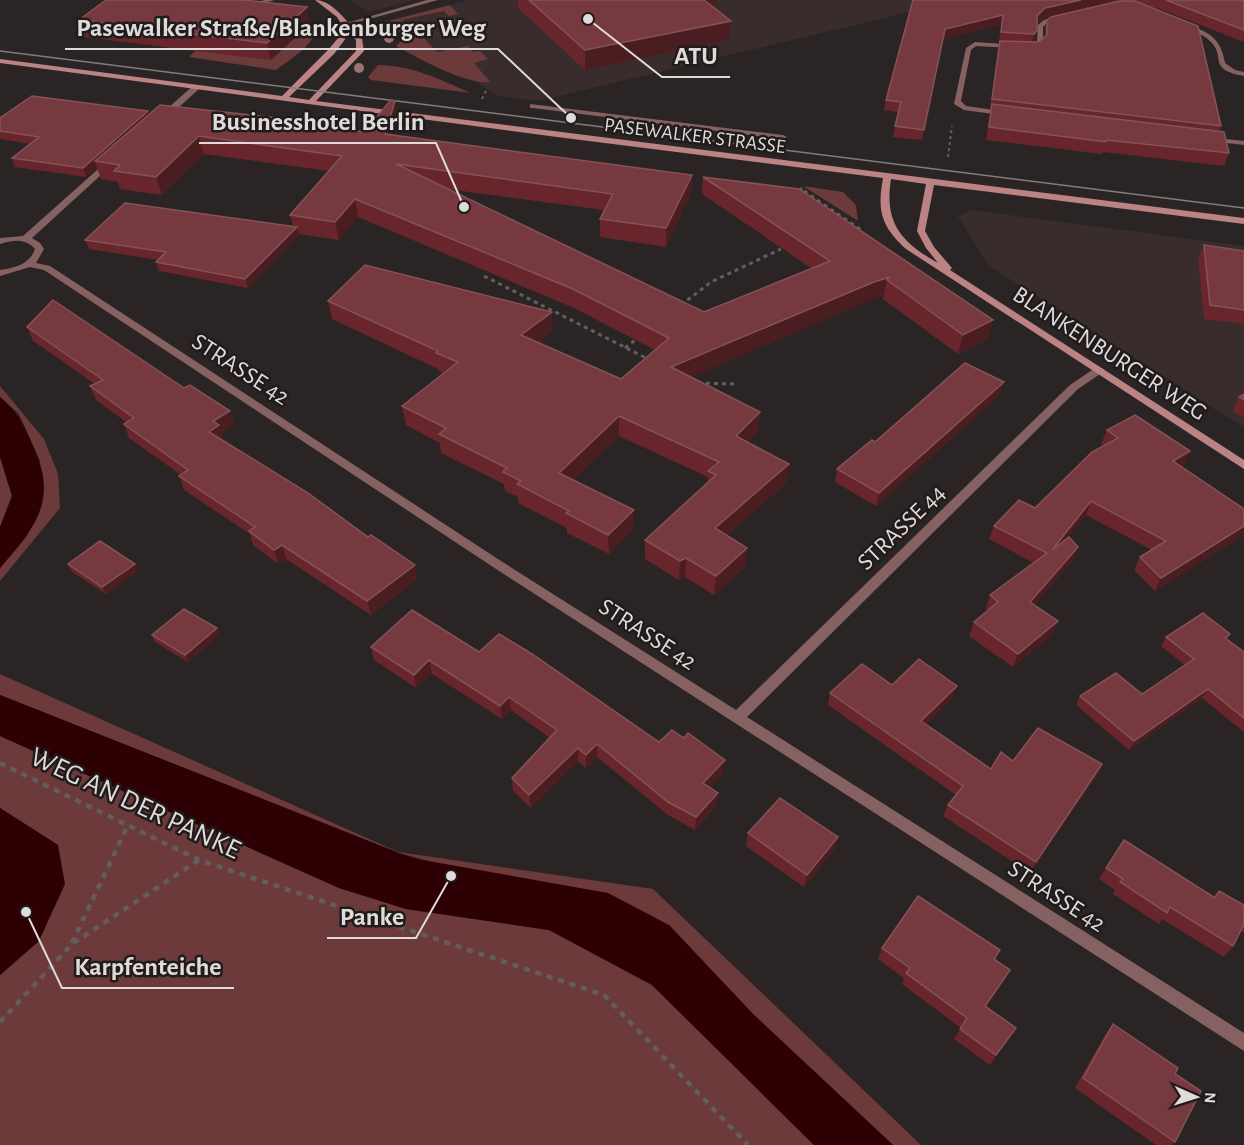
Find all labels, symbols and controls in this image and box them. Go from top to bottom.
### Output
callout: Pasewalker Straße/Blankenburger Weg [65,5,498,49]
text: Pasewalker Straße/Blankenburger Weg [76,15,487,41]
callout: ATU [662,33,730,77]
text: ATU [674,43,718,69]
callout: Businesshotel Berlin [199,99,436,143]
text: Businesshotel Berlin [212,109,425,135]
street label: PASEWALKER STRASSE [603,115,787,157]
street label: BLANKENBURGER WEG [1008,282,1211,425]
street label: STRASSE 42 [188,330,293,410]
street label: STRASSE 44 [853,480,950,575]
street label: STRASSE 42 [595,595,700,675]
street label: WEG AN DER PANKE [26,743,245,865]
street label: STRASSE 42 [1004,857,1109,937]
callout: Panke [327,894,416,938]
text: Panke [340,904,404,930]
callout: Karpfenteiche [62,944,234,988]
text: Karpfenteiche [74,954,222,980]
north arrow [1166,1067,1226,1127]
text: N [1202,1092,1218,1104]

